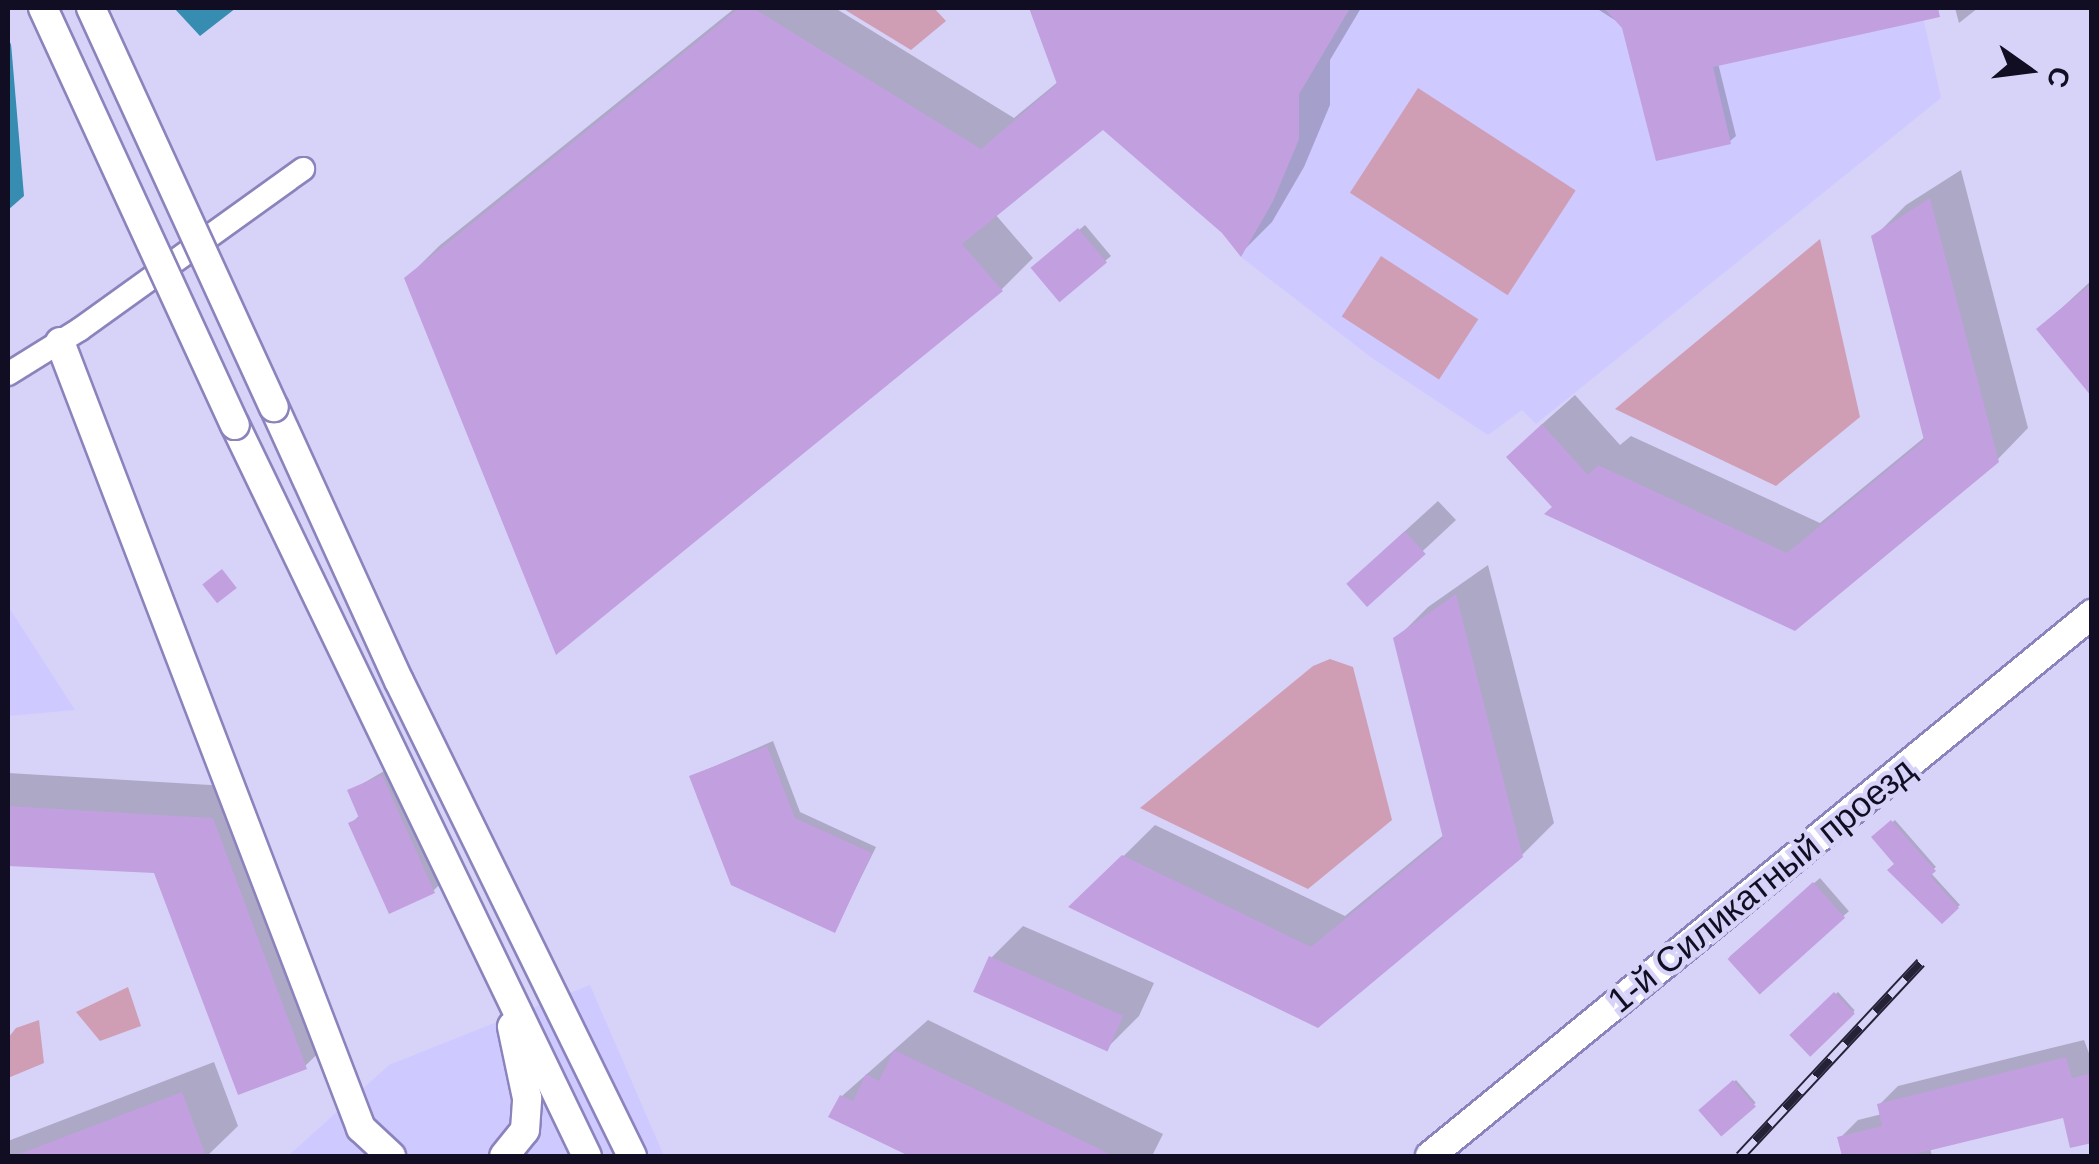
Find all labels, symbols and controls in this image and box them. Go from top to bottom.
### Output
north arrow [1979,20,2079,120]
text: С [2041,64,2076,91]
street label: 1-й Силикатный проезд [1599,748,1923,1022]

